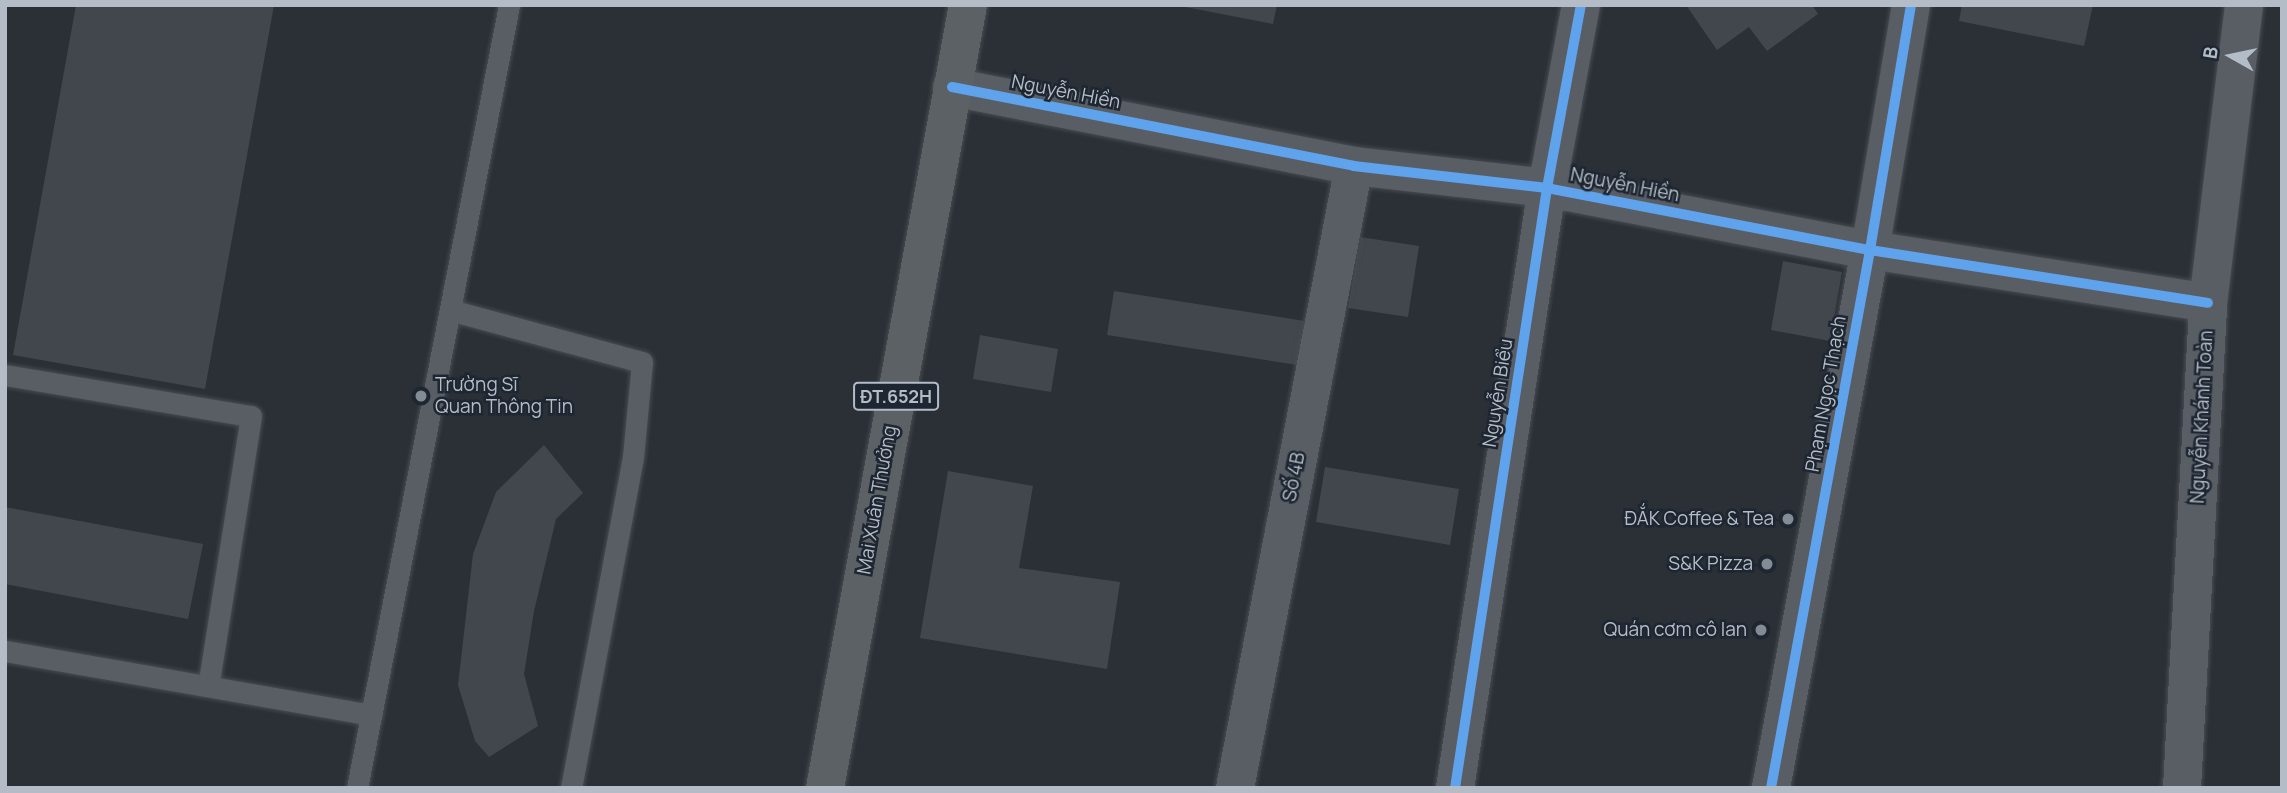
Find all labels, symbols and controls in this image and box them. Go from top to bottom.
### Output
north arrow [2196,21,2266,91]
text: B [2196,45,2224,61]
street label: Nguyễn Hiền [1010,70,1122,114]
street label: Nguyễn Hiền [1569,163,1681,207]
street label: Phạm Ngọc Thạch [1801,314,1851,474]
street label: Nguyễn Khánh Toàn [2186,330,2218,504]
street label: Nguyễn Biểu [1478,337,1518,449]
place label: Trường Sĩ Quan Thông Tin [435,374,573,418]
road number: ĐT.652H [852,382,940,410]
marker: Trường Sĩ Quan Thông Tin [413,388,429,404]
street label: Mai Xuân Thưởng [853,424,901,576]
street label: Số 4B [1278,450,1310,504]
place label: ĐẮK Coffee & Tea [1624,508,1774,530]
marker: ĐẮK Coffee & Tea [1780,511,1796,527]
place label: S&K Pizza [1668,553,1753,575]
marker: S&K Pizza [1759,556,1775,572]
place label: Quán cơm cô lan [1603,619,1747,641]
marker: Quán cơm cô lan [1753,622,1769,638]

